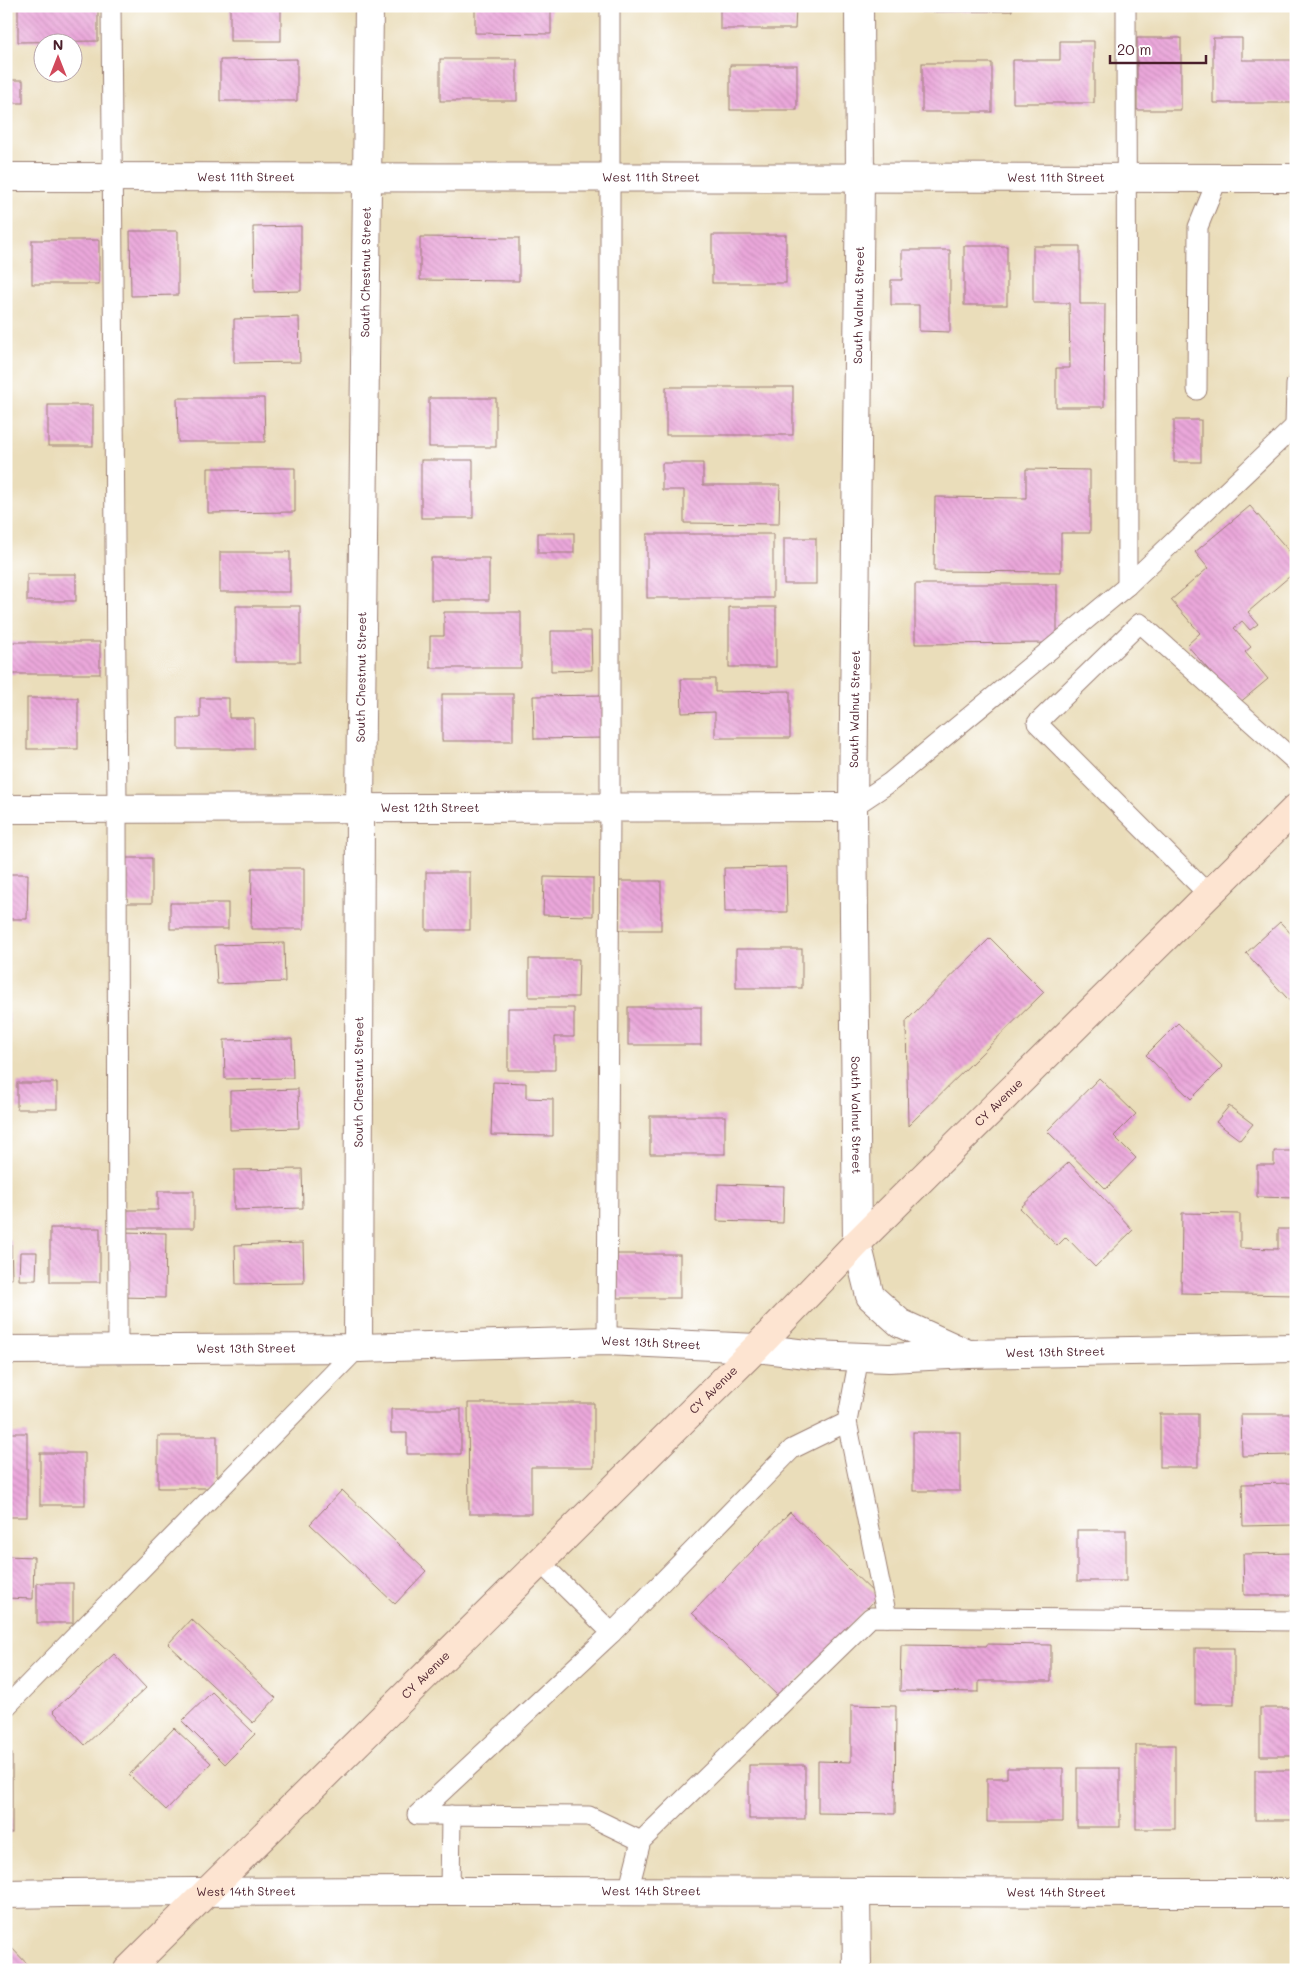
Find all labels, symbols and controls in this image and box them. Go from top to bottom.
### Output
north arrow [32,32,82,82]
scale bar [1110,32,1206,64]
text: N [53,35,63,54]
text: 20 m [1117,39,1151,59]
street label: West 11th Street [197,168,295,184]
street label: West 11th Street [602,168,700,185]
street label: West 11th Street [1007,169,1105,185]
street label: South Chestnut Street [356,206,374,338]
street label: South Walnut Street [849,246,867,364]
street label: South Chestnut Street [352,611,369,743]
street label: South Walnut Street [845,650,863,768]
street label: West 12th Street [380,799,480,815]
street label: South Chestnut Street [350,1017,366,1147]
street label: South Walnut Street [848,1056,865,1174]
street label: CY Avenue [970,1074,1026,1129]
street label: West 13th Street [601,1332,701,1352]
street label: West 13th Street [196,1339,296,1356]
street label: West 13th Street [1005,1342,1105,1360]
street label: CY Avenue [685,1362,740,1417]
street label: CY Avenue [397,1647,453,1702]
street label: West 14th Street [196,1882,296,1899]
street label: West 14th Street [601,1882,701,1898]
street label: West 14th Street [1006,1883,1106,1900]

